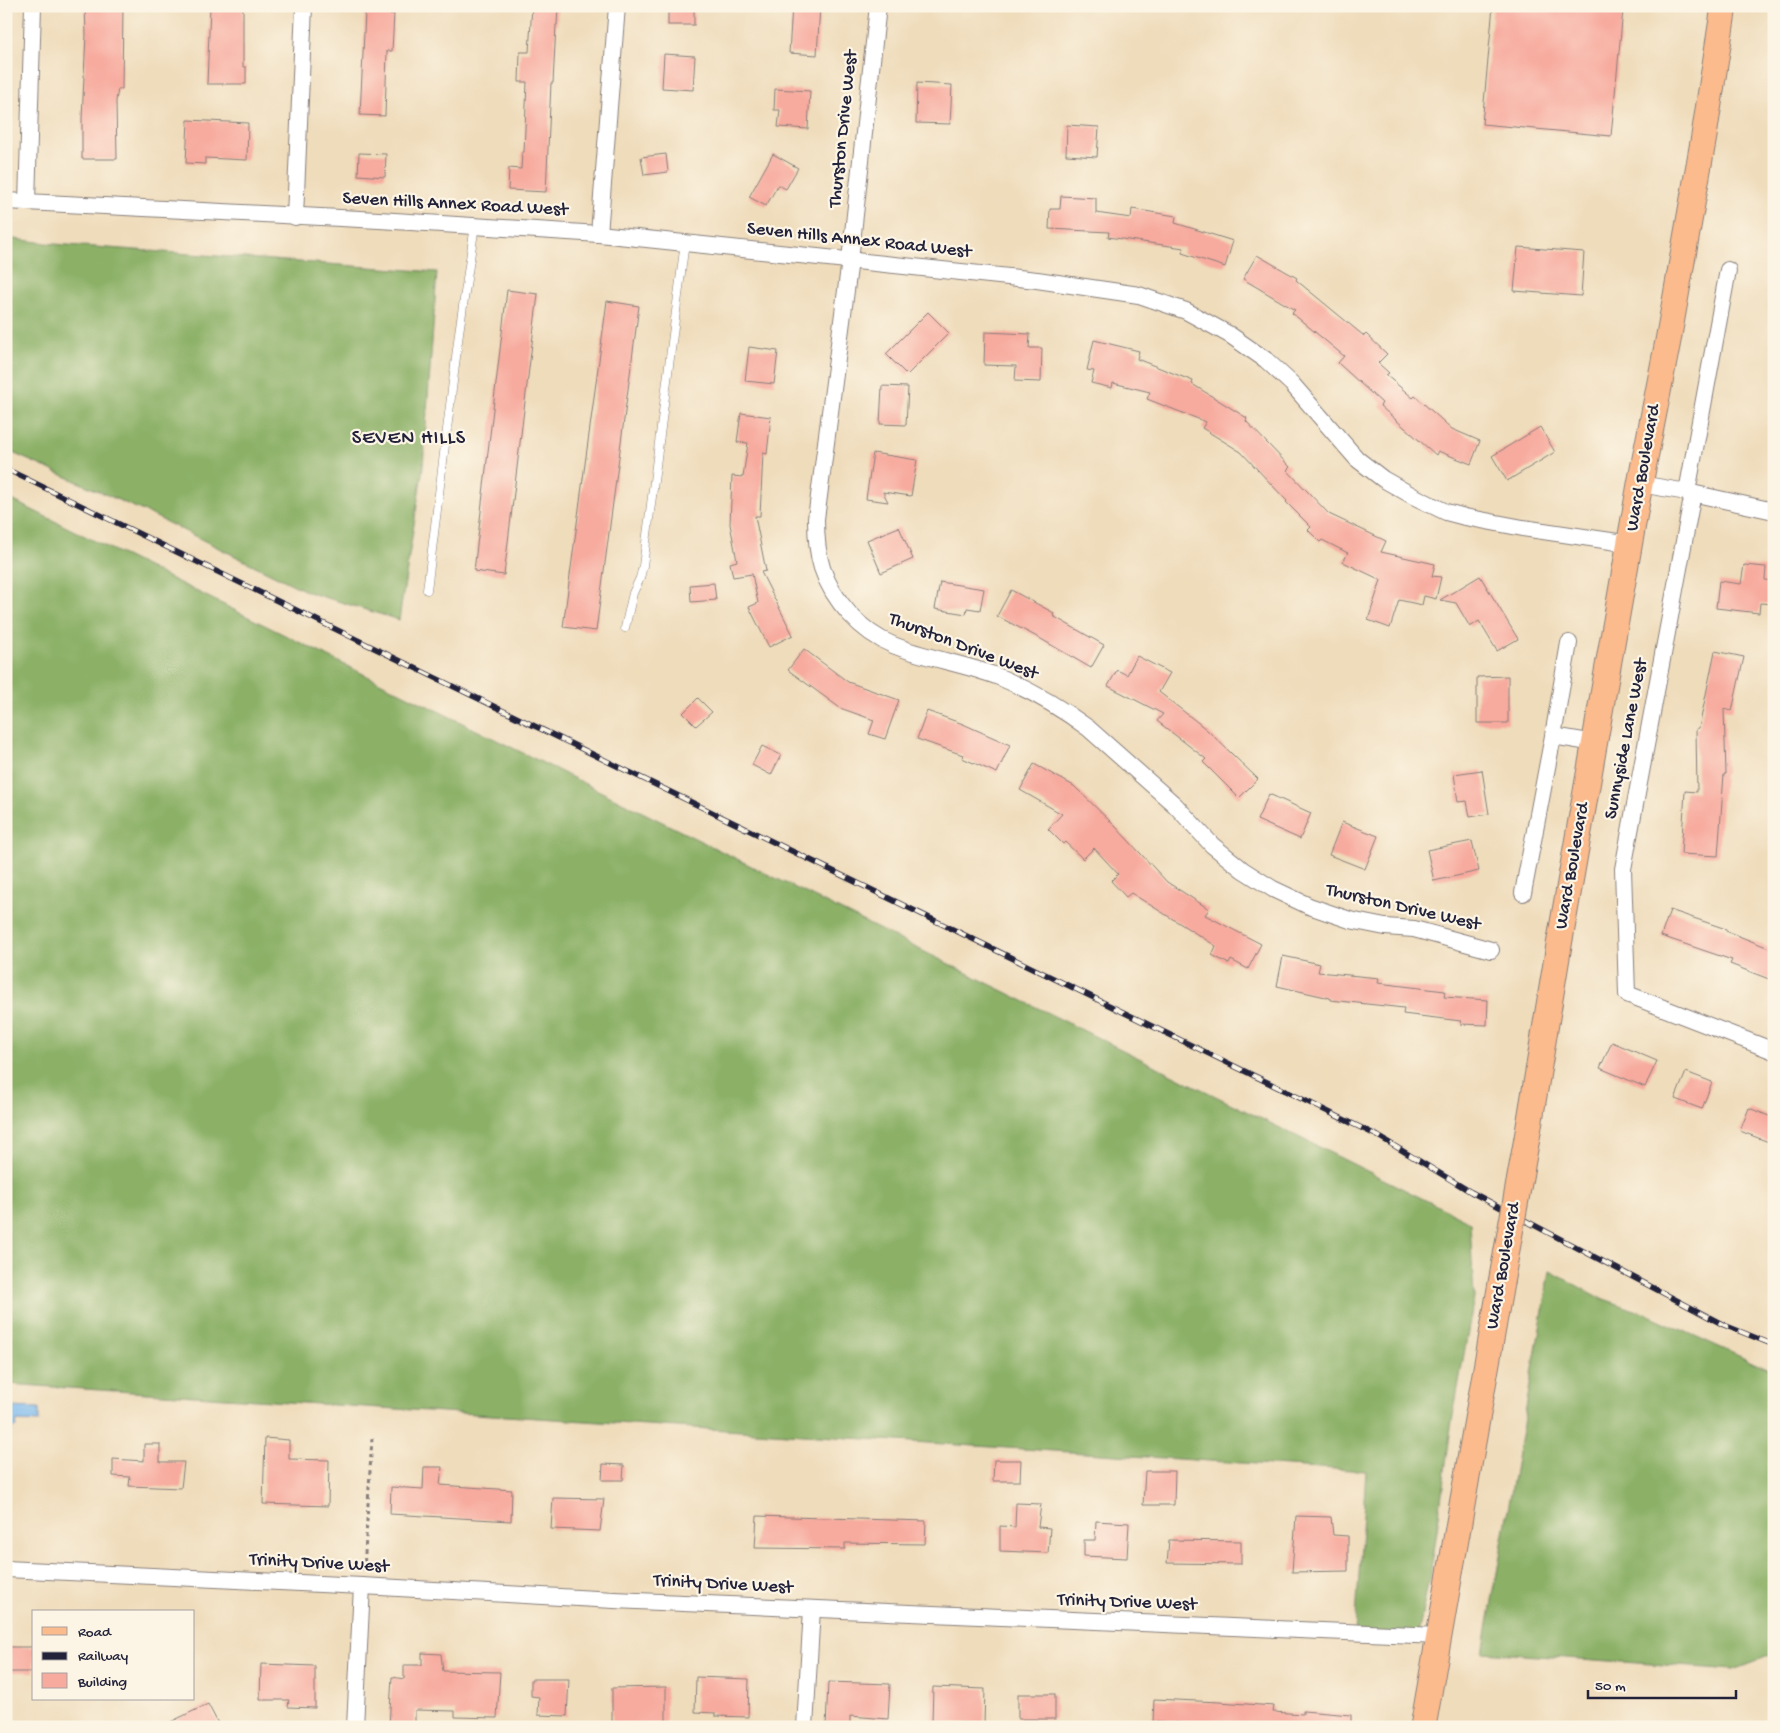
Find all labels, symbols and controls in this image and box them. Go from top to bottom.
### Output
street label: Thurston Drive West [824,47,864,210]
street label: Seven Hills Annex Road West [342,188,570,223]
street label: Seven Hills Annex Road West [746,218,975,264]
street label: Ward Boulevard [1622,401,1667,533]
district label: SEVEN HILLS [352,428,466,451]
street label: Thurston Drive West [884,608,1043,687]
street label: Sunnyside Lane West [1600,654,1654,821]
street label: Ward Boulevard [1551,799,1596,931]
street label: Thurston Drive West [1323,879,1485,937]
street label: Ward Boulevard [1482,1199,1527,1331]
street label: Trinity Drive West [248,1549,392,1579]
street label: Trinity Drive West [652,1570,796,1600]
street label: Trinity Drive West [1056,1589,1199,1617]
legend [32,1610,195,1700]
text: Road [78,1624,112,1642]
text: Railway [78,1648,129,1666]
scale bar [1588,1668,1735,1700]
text: Building [77,1674,127,1692]
text: 50 m [1595,1678,1626,1696]

